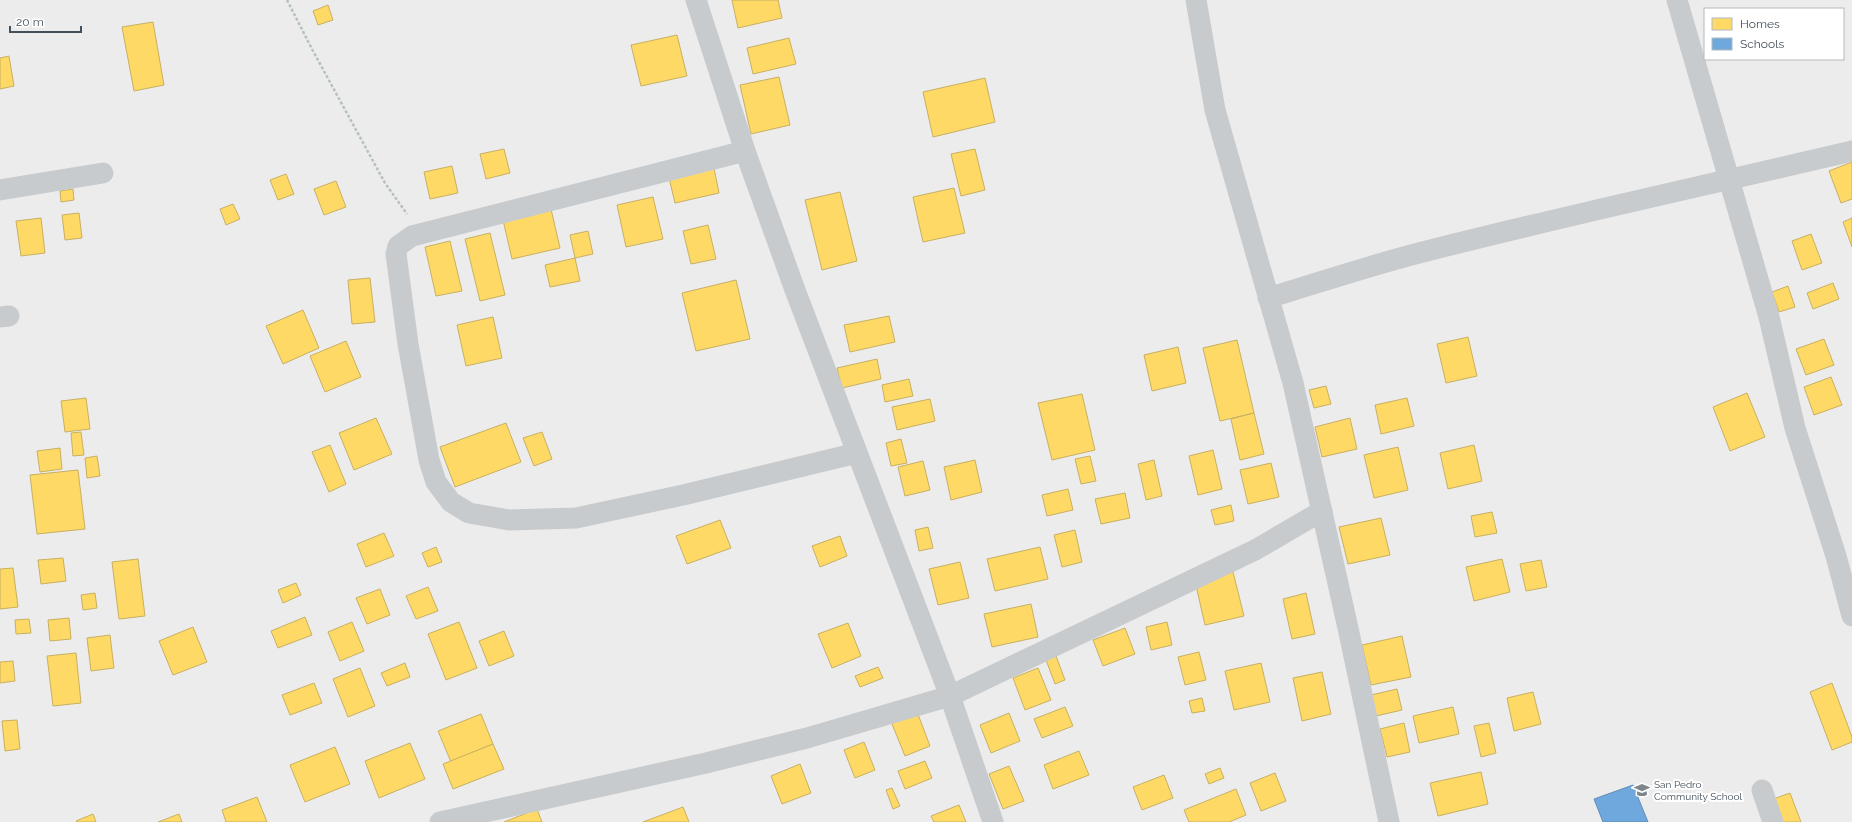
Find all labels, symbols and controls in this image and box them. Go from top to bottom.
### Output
scale bar [10,8,81,34]
legend [1704,8,1844,60]
text: 20 m [16,15,44,29]
text: Homes [1740,17,1780,31]
text: Schools [1740,37,1784,51]
place label: San Pedro Community School [1654,779,1742,802]
school or university icon: San Pedro Community School [1633,781,1651,799]

